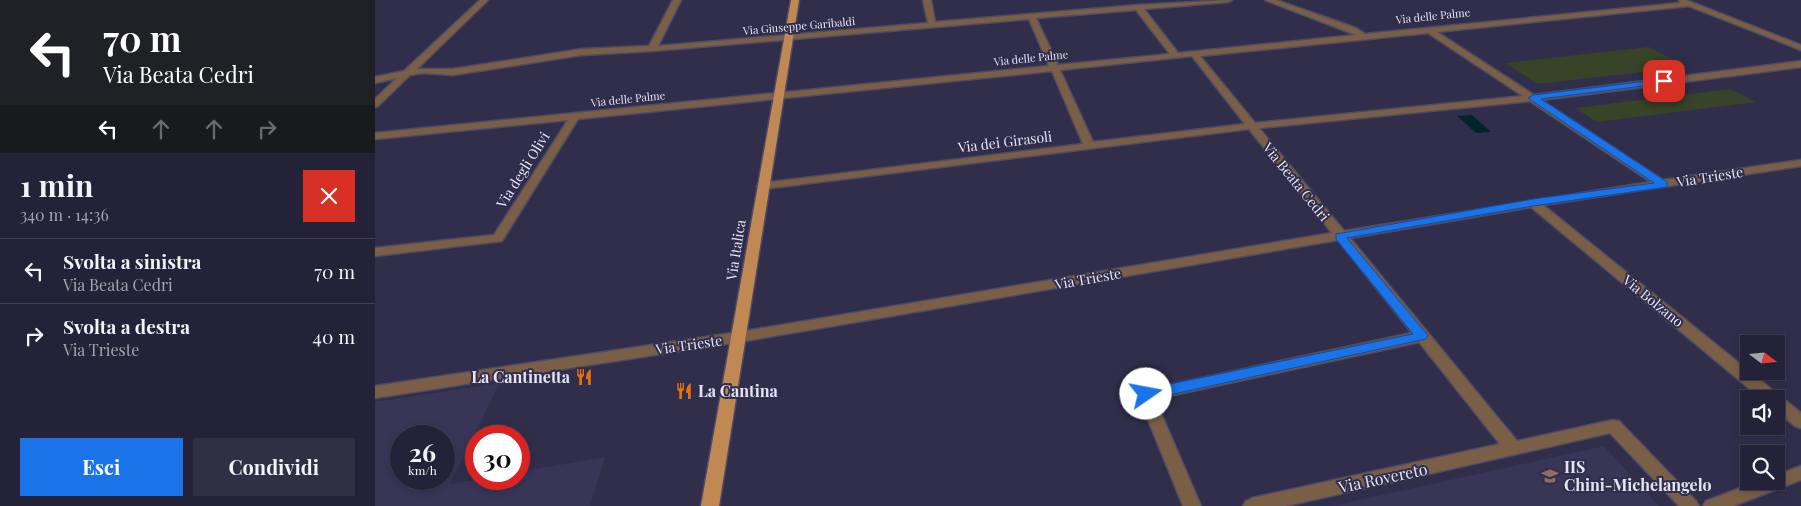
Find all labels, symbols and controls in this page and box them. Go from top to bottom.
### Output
street label: Via delle Palme [1394,4,1471,27]
street label: Via Giuseppe Garibaldi [741,13,856,38]
text: 70 m [103,14,181,61]
icon: left [20,20,85,85]
street label: Via delle Palme [992,46,1069,69]
text: Via Beata Cedri [103,59,254,89]
pin [1643,60,1685,102]
icon: arrive [1650,67,1678,95]
street label: Via delle Palme [589,87,666,110]
icon: left [94,115,122,143]
icon: ahead [147,115,175,143]
icon: ahead [200,115,228,143]
icon: right [253,115,281,143]
street label: Via dei Girasoli [956,126,1053,157]
street label: Via degli Olivi [491,128,554,212]
street label: Via Beata Cedri [1258,138,1334,225]
street label: Via Trieste [1674,162,1744,191]
text: 1 min [20,165,94,205]
button: close [303,170,355,222]
text: 340 m · 14:36 [20,204,109,225]
street label: Via Italica [721,218,750,283]
text: Svolta a sinistra [63,248,201,274]
icon: left [20,257,48,285]
text: 70 m [314,258,355,284]
street label: Via Trieste [1052,263,1123,294]
street label: Via Bolzano [1618,270,1688,331]
text: Via Beata Cedri [63,274,173,295]
text: Svolta a destra [63,313,190,339]
icon: right [20,322,48,350]
text: 40 m [313,323,355,349]
street label: Via Trieste [653,330,723,359]
north arrow [1740,335,1785,380]
map controls [1740,335,1785,490]
text: Via Trieste [63,339,139,360]
place label: La Cantinetta [471,366,571,387]
restaurant icon: La Cantinetta [574,367,594,387]
position arrow [1119,367,1171,419]
place label: La Cantina [698,380,779,401]
restaurant icon: La Cantina [674,381,694,401]
button: sound [1740,390,1785,435]
speed limit sign: 30 [465,425,530,490]
text: 26 [409,435,436,468]
button: Esci [20,438,183,496]
button: Condividi [193,438,355,496]
button: search [1740,445,1785,490]
place label: IIS Chini-Michelangelo [1564,456,1712,495]
street label: Via Rovereto [1336,458,1429,497]
text: km/h [408,462,437,478]
school or university icon: IIS Chini-Michelangelo [1540,466,1560,486]

